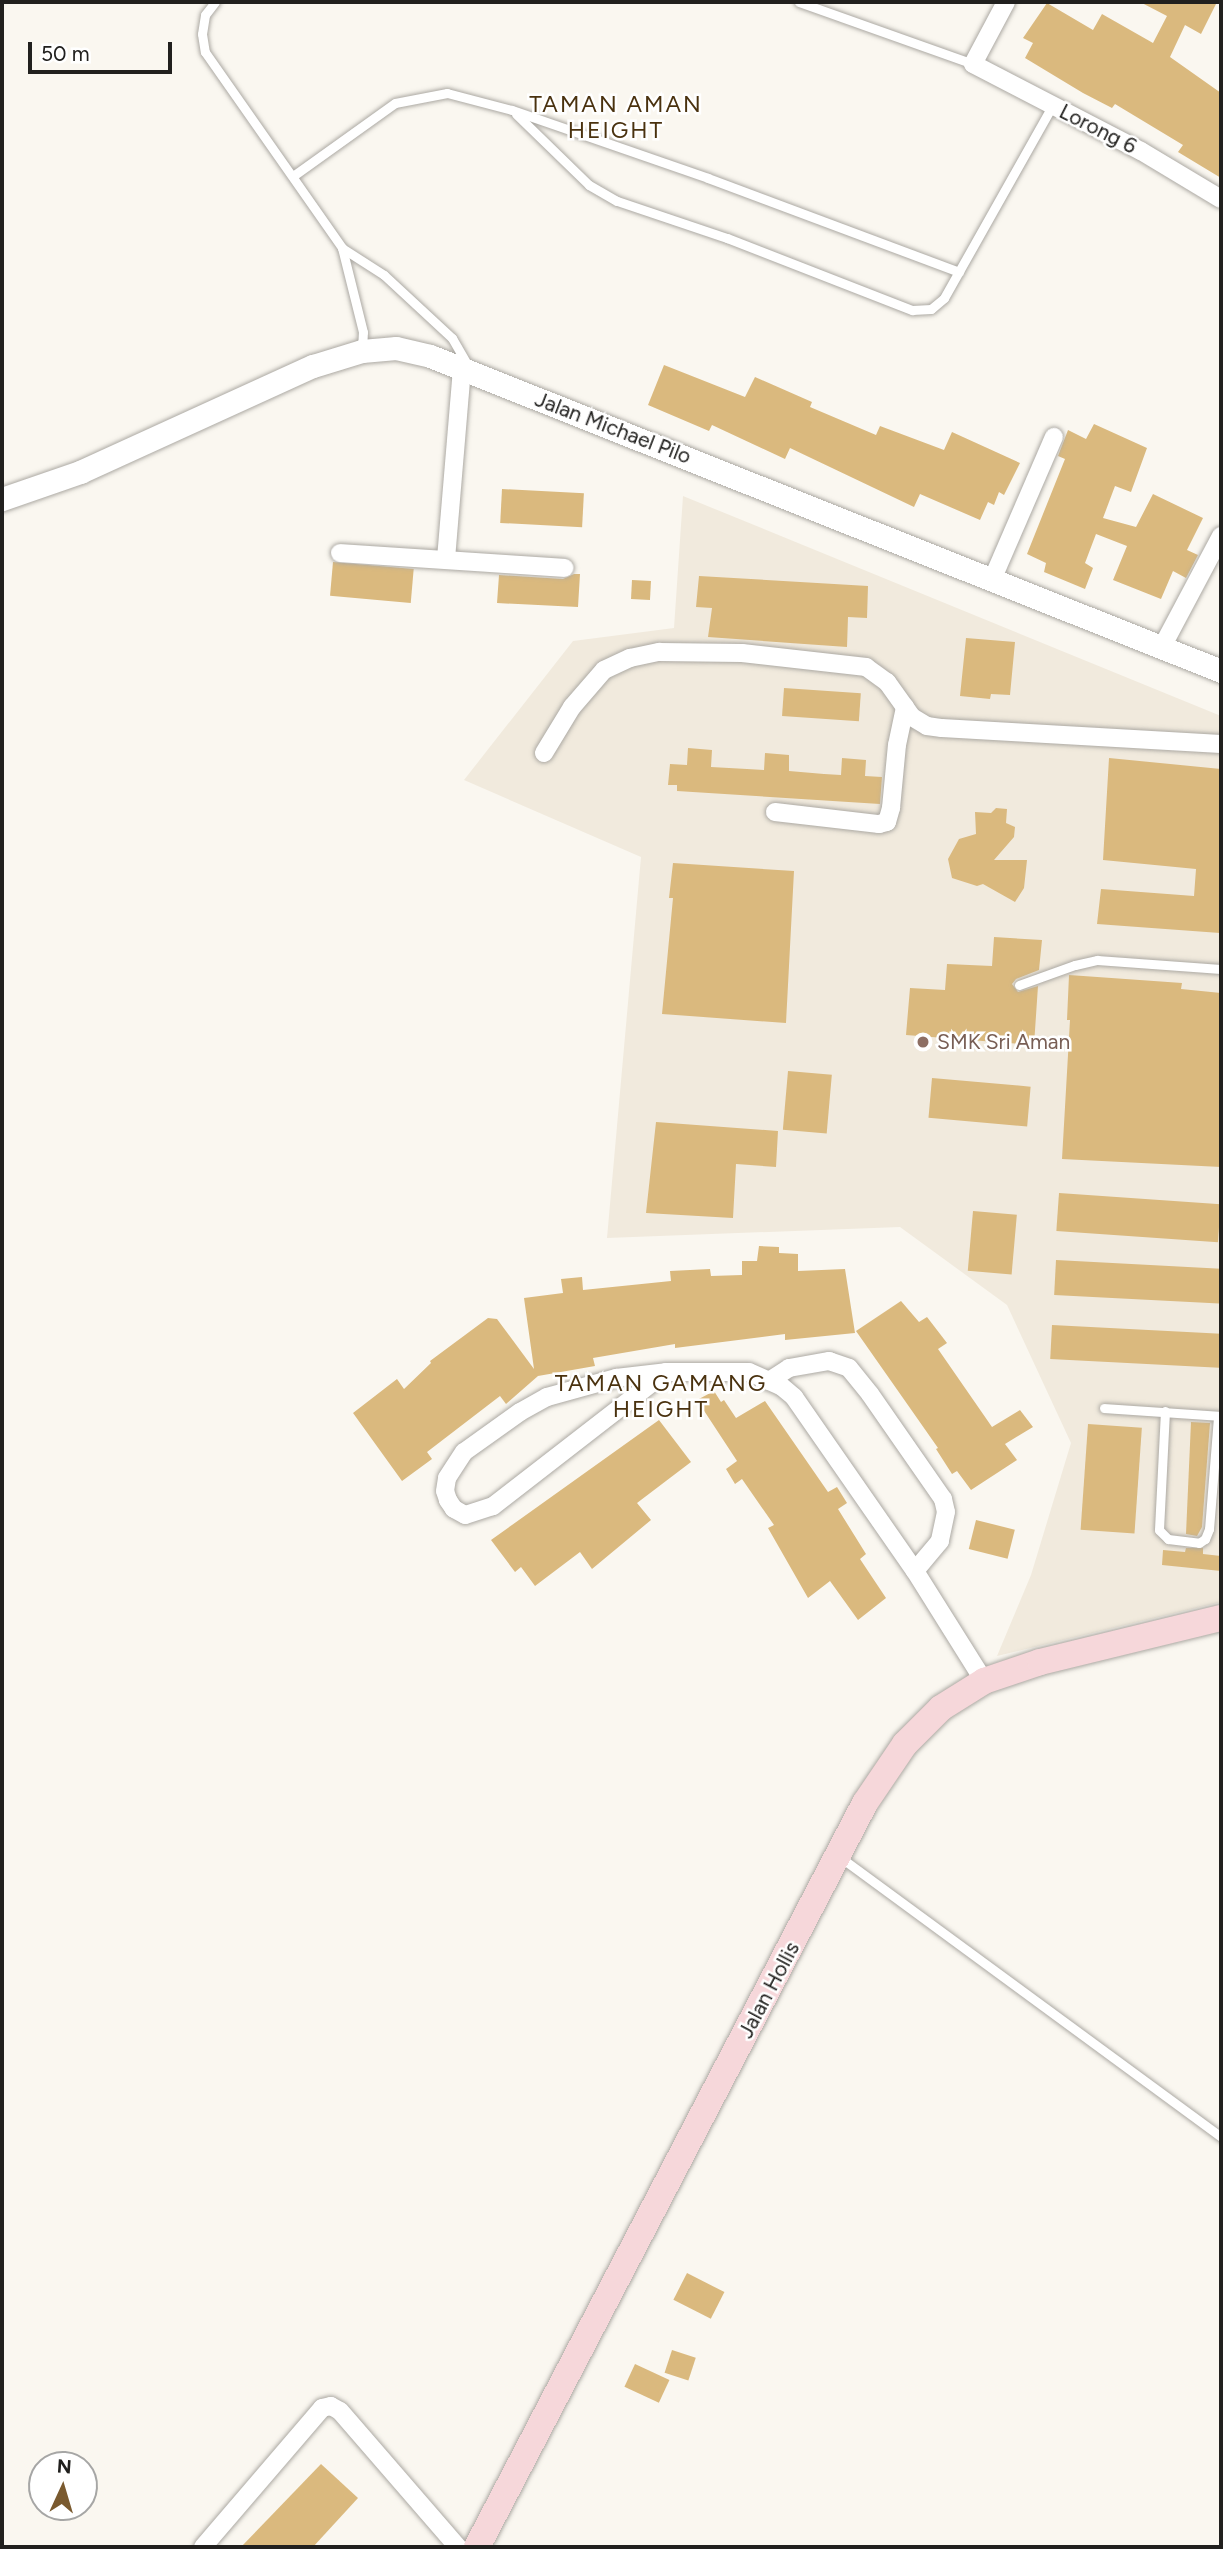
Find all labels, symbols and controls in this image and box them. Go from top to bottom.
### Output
scale bar [32,28,175,72]
text: 50 m [41,41,90,66]
district label: TAMAN AMAN HEIGHT [530,90,702,144]
street label: Lorong 6 [1055,99,1141,159]
street label: Jalan Michael Pilo [531,387,695,469]
place label: SMK Sri Aman [937,1029,1070,1055]
marker: SMK Sri Aman [915,1034,931,1050]
district label: TAMAN GAMANG HEIGHT [556,1369,766,1423]
street label: Jalan Hollis [733,1937,805,2043]
north arrow [28,2451,98,2521]
text: N [56,2455,72,2479]

